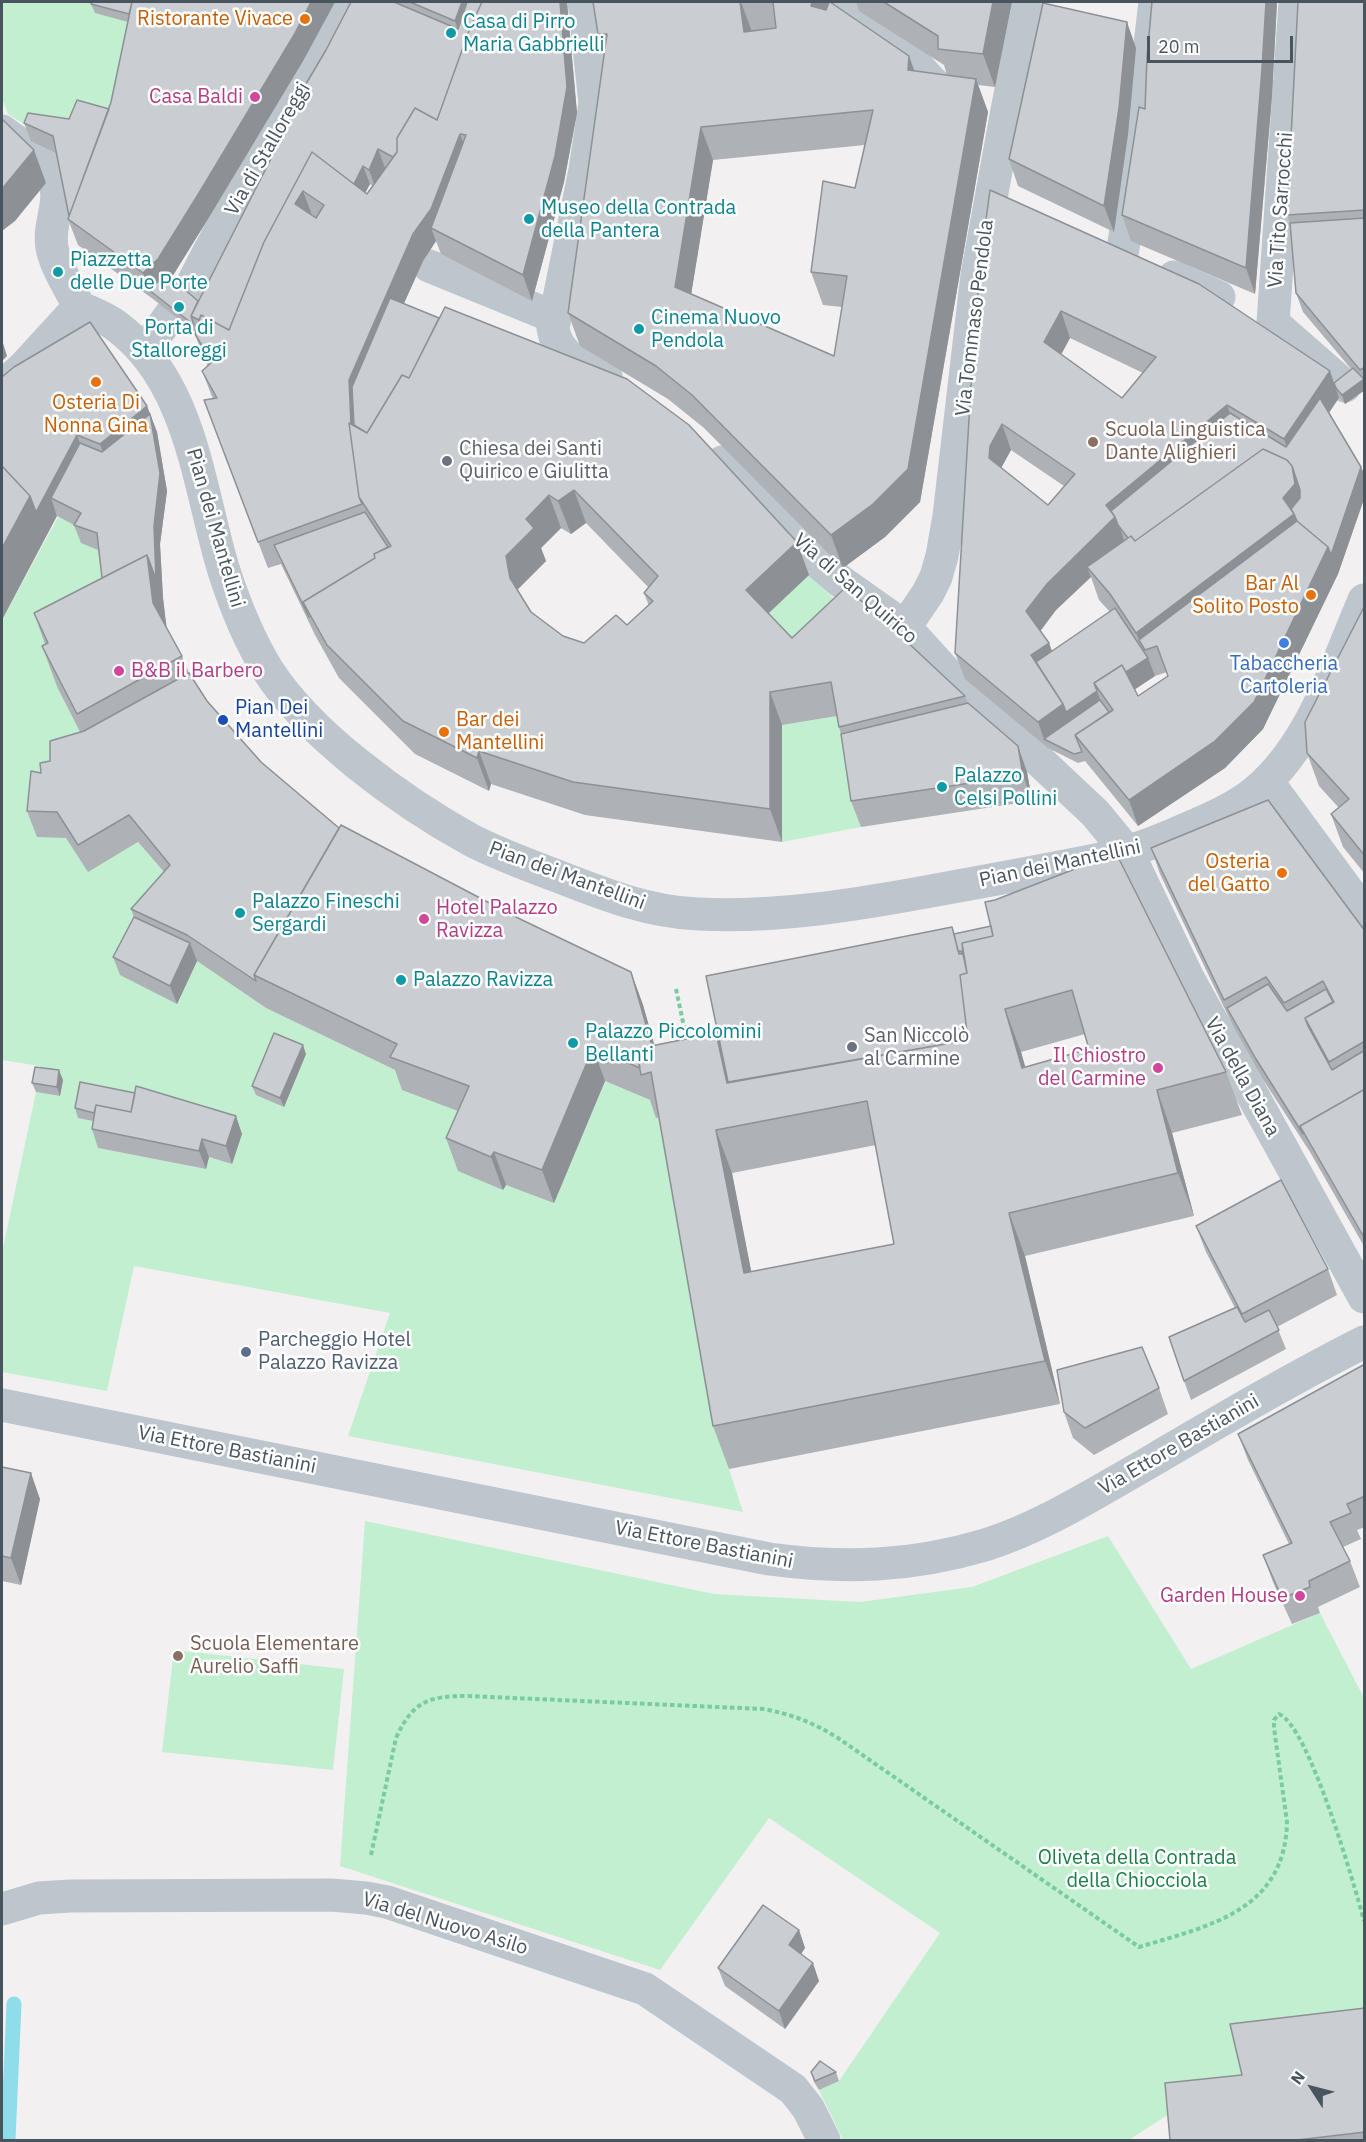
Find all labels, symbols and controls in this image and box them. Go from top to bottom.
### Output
place label: Ristorante Vivace [137,7,293,31]
place label: Casa di Pirro Maria Gabbrielli [463,10,605,57]
marker: Ristorante Vivace [298,12,312,26]
scale bar [1150,24,1296,62]
marker: Casa di Pirro Maria Gabbrielli [444,26,458,40]
text: 20 m [1158,35,1200,58]
street label: Via di Stalloreggi [220,78,316,220]
place label: Casa Baldi [149,85,243,109]
marker: Casa Baldi [248,90,262,104]
street label: Via Tito Sarrocchi [1264,131,1298,289]
place label: Museo della Contrada della Pantera [541,196,736,243]
marker: Museo della Contrada della Pantera [522,212,536,226]
street label: Via Tommaso Pendola [951,218,999,418]
place label: Piazzetta delle Due Porte [70,248,208,295]
marker: Piazzetta delle Due Porte [51,265,65,279]
marker: Porta di Stalloreggi [172,300,186,314]
place label: Cinema Nuovo Pendola [651,306,781,353]
place label: Porta di Stalloreggi [131,316,227,363]
marker: Cinema Nuovo Pendola [632,322,646,336]
marker: Osteria Di Nonna Gina [89,375,103,389]
place label: Osteria Di Nonna Gina [44,391,148,438]
place label: Scuola Linguistica Dante Alighieri [1105,418,1266,465]
marker: Scuola Linguistica Dante Alighieri [1086,435,1100,449]
place label: Chiesa dei Santi Quirico e Giulitta [459,437,609,484]
street label: Pian dei Mantellini [181,446,249,610]
marker: Chiesa dei Santi Quirico e Giulitta [440,454,454,468]
street label: Via di San Quirico [788,529,922,649]
place label: Bar Al Solito Posto [1192,572,1299,619]
marker: Bar Al Solito Posto [1304,588,1318,602]
marker: Tabaccheria Cartoleria [1277,636,1291,650]
place label: Tabaccheria Cartoleria [1230,652,1338,699]
place label: B&B il Barbero [131,659,263,683]
marker: B&B il Barbero [112,664,126,678]
place label: Pian Dei Mantellini [235,696,323,743]
place label: Bar dei Mantellini [456,708,544,755]
marker: Pian Dei Mantellini [216,713,230,727]
marker: Bar dei Mantellini [437,725,451,739]
place label: Palazzo Celsi Pollini [954,764,1057,811]
marker: Palazzo Celsi Pollini [935,780,949,794]
street label: Pian dei Mantellini [977,835,1143,893]
street label: Pian dei Mantellini [486,837,648,915]
place label: Osteria del Gatto [1188,850,1270,897]
marker: Osteria del Gatto [1275,866,1289,880]
place label: Palazzo Fineschi Sergardi [252,890,400,937]
place label: Hotel Palazzo Ravizza [436,896,558,943]
marker: Palazzo Fineschi Sergardi [233,906,247,920]
marker: Hotel Palazzo Ravizza [417,912,431,926]
place label: Palazzo Ravizza [413,968,553,992]
marker: Palazzo Ravizza [394,973,408,987]
street label: Via della Diana [1199,1013,1285,1141]
place label: Palazzo Piccolomini Bellanti [585,1020,762,1067]
place label: San Niccolò al Carmine [864,1024,969,1071]
marker: Palazzo Piccolomini Bellanti [566,1036,580,1050]
marker: San Niccolò al Carmine [845,1040,859,1054]
place label: Il Chiostro del Carmine [1038,1044,1146,1091]
marker: Il Chiostro del Carmine [1151,1061,1165,1075]
place label: Parcheggio Hotel Palazzo Ravizza [258,1328,411,1375]
marker: Parcheggio Hotel Palazzo Ravizza [239,1345,253,1359]
street label: Via Ettore Bastianini [1095,1389,1263,1501]
street label: Via Ettore Bastianini [136,1421,318,1479]
street label: Via Ettore Bastianini [613,1516,795,1574]
place label: Garden House [1160,1584,1288,1608]
marker: Garden House [1293,1589,1307,1603]
place label: Scuola Elementare Aurelio Saffi [190,1632,359,1679]
marker: Scuola Elementare Aurelio Saffi [171,1649,185,1663]
park label: Oliveta della Contrada della Chiocciola [1038,1846,1236,1893]
street label: Via del Nuovo Asilo [359,1887,531,1961]
north arrow [1282,2058,1342,2118]
text: N [1286,2067,1309,2088]

